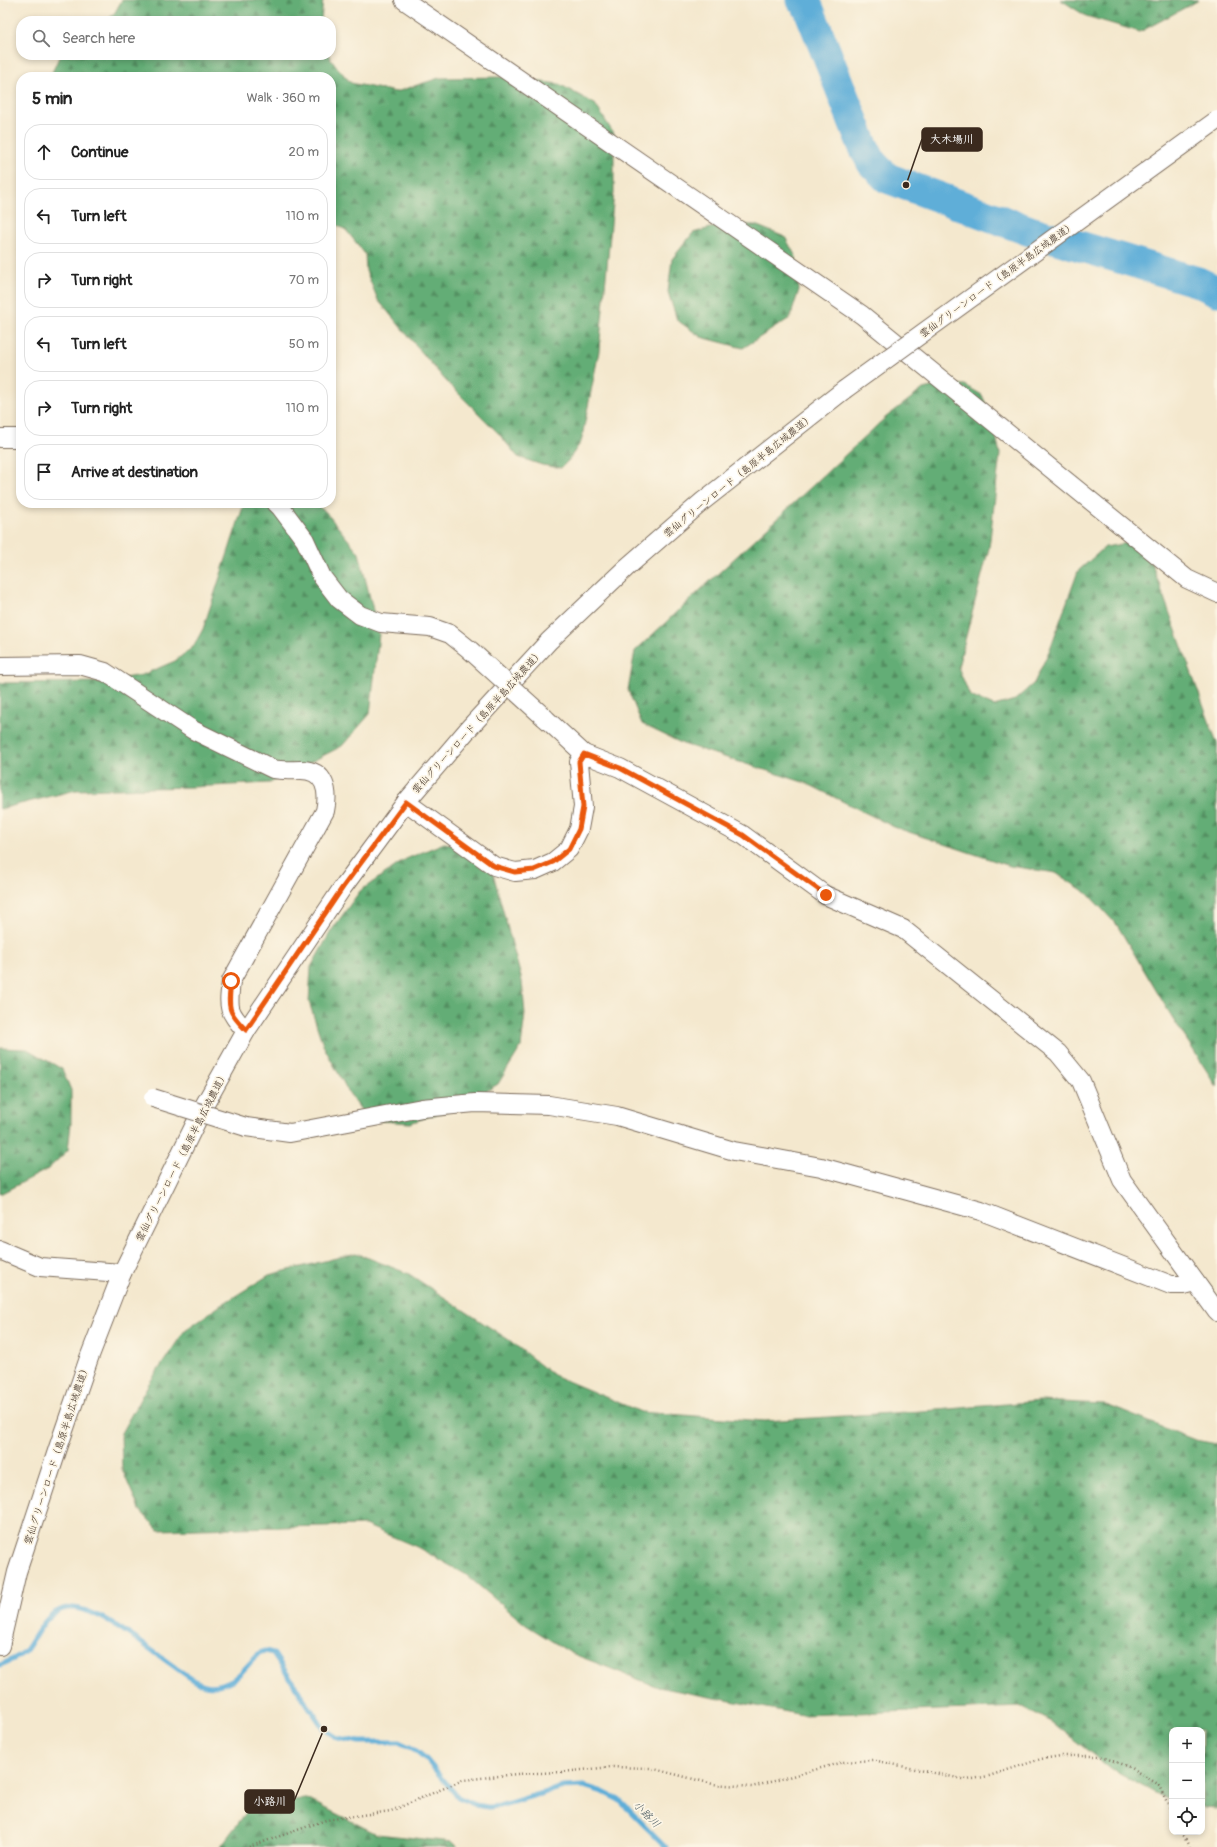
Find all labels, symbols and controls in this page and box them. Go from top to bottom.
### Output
search box [16,16,336,60]
icon: search [30,27,52,49]
text: Search here [62,29,135,48]
text: 5 min [32,88,72,109]
text: Walk · 360 m [246,90,320,106]
callout: 大木場川 [922,128,982,151]
text: 大木場川 [930,133,974,146]
icon: ahead [33,141,55,163]
text: Continue [71,143,129,162]
text: 20 m [288,144,319,160]
icon: left [33,205,55,227]
text: Turn left [71,207,127,226]
text: 110 m [286,208,319,224]
street label: 雲仙グリーンロード（島原半島広域農道） [917,219,1078,340]
icon: right [33,269,55,291]
text: Turn right [71,271,132,290]
text: 70 m [289,272,319,288]
icon: left [33,333,55,355]
text: Turn left [71,335,127,354]
text: 50 m [289,336,319,352]
icon: right [33,397,55,419]
text: Turn right [71,399,132,418]
text: 110 m [286,400,319,416]
street label: 雲仙グリーンロード（島原半島広域農道） [661,412,816,540]
icon: arrive [33,461,55,483]
text: Arrive at destination [71,463,198,482]
street label: 雲仙グリーンロード（島原半島広域農道） [410,647,546,796]
route end [817,886,835,904]
route start [222,972,240,990]
street label: 雲仙グリーンロード（島原半島広域農道） [134,1069,230,1244]
street label: 雲仙グリーンロード（島原半島広域農道） [22,1362,92,1546]
map controls [1169,1727,1205,1835]
button: + [1169,1727,1205,1763]
button: − [1169,1763,1205,1799]
callout: 小路川 [245,1790,294,1813]
text: 小路川 [254,1795,287,1808]
water label: 小路川 [630,1798,663,1831]
button: locate [1169,1799,1205,1835]

